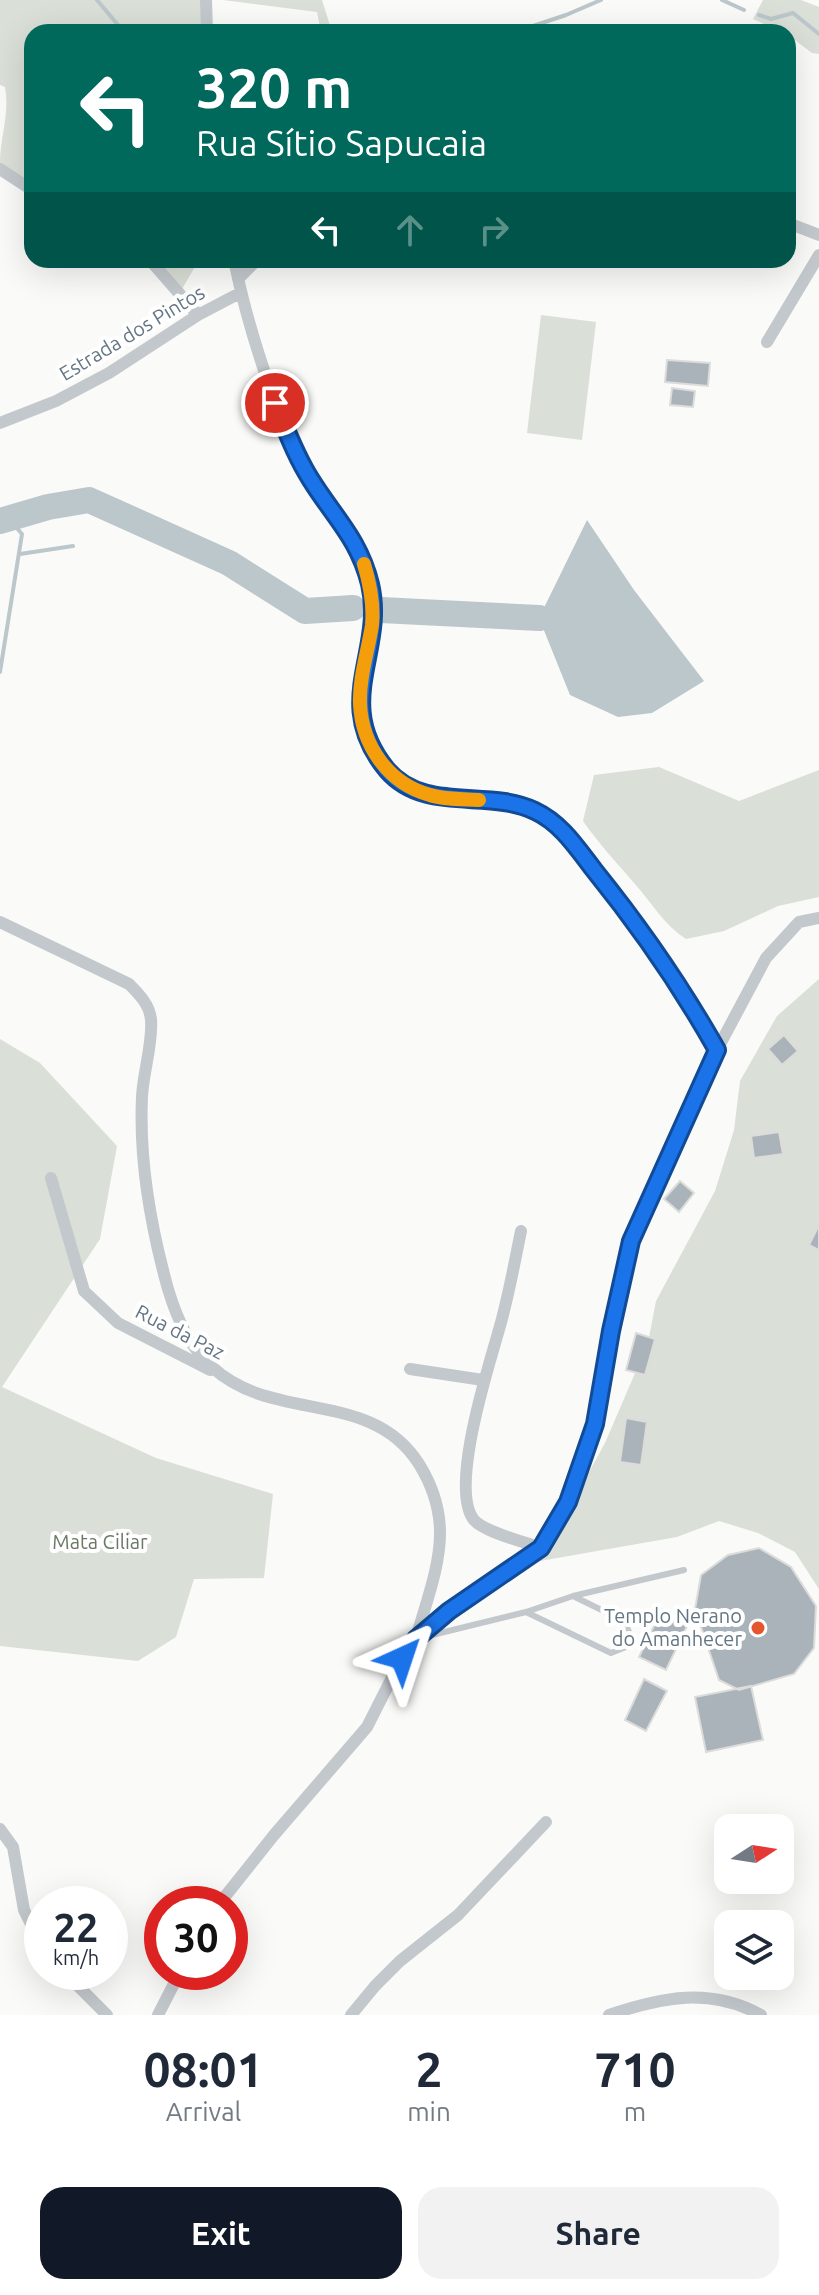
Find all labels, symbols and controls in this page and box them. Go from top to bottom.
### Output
icon: left [64,56,168,160]
text: 320 m [196,56,352,119]
text: Rua Sítio Sapucaia [196,122,487,163]
icon: left [304,208,348,252]
icon: ahead [388,208,432,252]
icon: right [472,208,516,252]
street label: Estrada dos Pintos [55,280,208,385]
pin [241,369,309,437]
icon: arrive [253,381,297,425]
street label: Rua da Paz [132,1299,228,1364]
park label: Mata Ciliar [52,1530,148,1553]
place label: Templo Nerano do Amanhecer [604,1604,742,1650]
position arrow [360,1616,444,1700]
marker: Templo Nerano do Amanhecer [749,1619,767,1637]
north arrow [714,1814,794,1894]
map controls [714,1814,794,1990]
speed limit sign: 30 [144,1886,248,1990]
text: 22 [53,1905,99,1950]
button: layers [714,1910,794,1990]
text: km/h [53,1946,99,1969]
text: 08:01 [144,2042,264,2096]
text: 2 [415,2042,442,2096]
text: 710 [594,2042,675,2096]
text: Arrival [166,2097,241,2126]
text: min [407,2097,451,2126]
text: m [624,2097,646,2126]
button: Exit [40,2187,402,2279]
button: Share [418,2187,779,2279]

